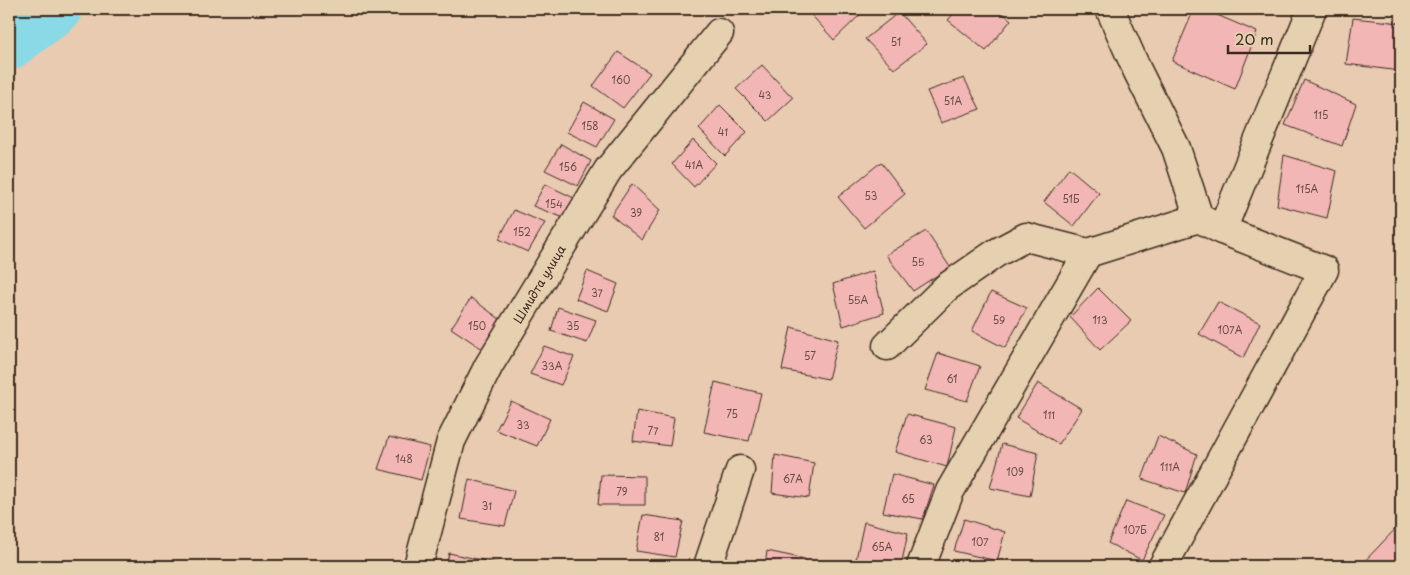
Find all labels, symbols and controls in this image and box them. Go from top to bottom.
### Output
scale bar [1228,22,1310,54]
text: 20 m [1235,27,1274,50]
house number: 51 [891,34,901,49]
house number: 160 [612,72,630,87]
house number: 43 [759,87,772,102]
house number: 51А [944,93,963,108]
house number: 115 [1314,107,1328,122]
house number: 158 [581,118,599,133]
house number: 41 [718,124,728,139]
house number: 41А [685,157,703,172]
house number: 156 [559,159,577,174]
house number: 115А [1296,181,1319,196]
house number: 53 [865,188,877,203]
house number: 51Б [1062,191,1080,206]
house number: 154 [545,196,563,211]
house number: 39 [630,205,642,220]
house number: 152 [513,224,531,239]
street label: Шмидта улица [508,241,570,327]
house number: 55 [912,254,925,269]
house number: 37 [591,285,604,300]
house number: 55А [848,292,869,307]
house number: 59 [993,312,1005,327]
house number: 113 [1092,312,1108,327]
house number: 150 [468,318,486,333]
house number: 35 [567,318,579,333]
house number: 107А [1218,322,1243,337]
house number: 57 [804,348,816,363]
house number: 33А [542,358,563,373]
house number: 61 [946,371,958,386]
house number: 75 [726,406,738,421]
house number: 111 [1043,407,1055,422]
house number: 33 [516,417,530,432]
house number: 77 [647,423,659,438]
house number: 63 [919,432,933,447]
house number: 148 [395,451,413,466]
house number: 111А [1160,459,1180,474]
house number: 109 [1006,464,1024,479]
house number: 67А [783,471,803,486]
house number: 79 [616,484,628,499]
house number: 65 [901,491,915,506]
house number: 31 [482,498,492,513]
house number: 107Б [1123,522,1147,537]
house number: 81 [654,529,664,544]
house number: 107 [971,534,989,549]
house number: 65А [872,539,893,554]

